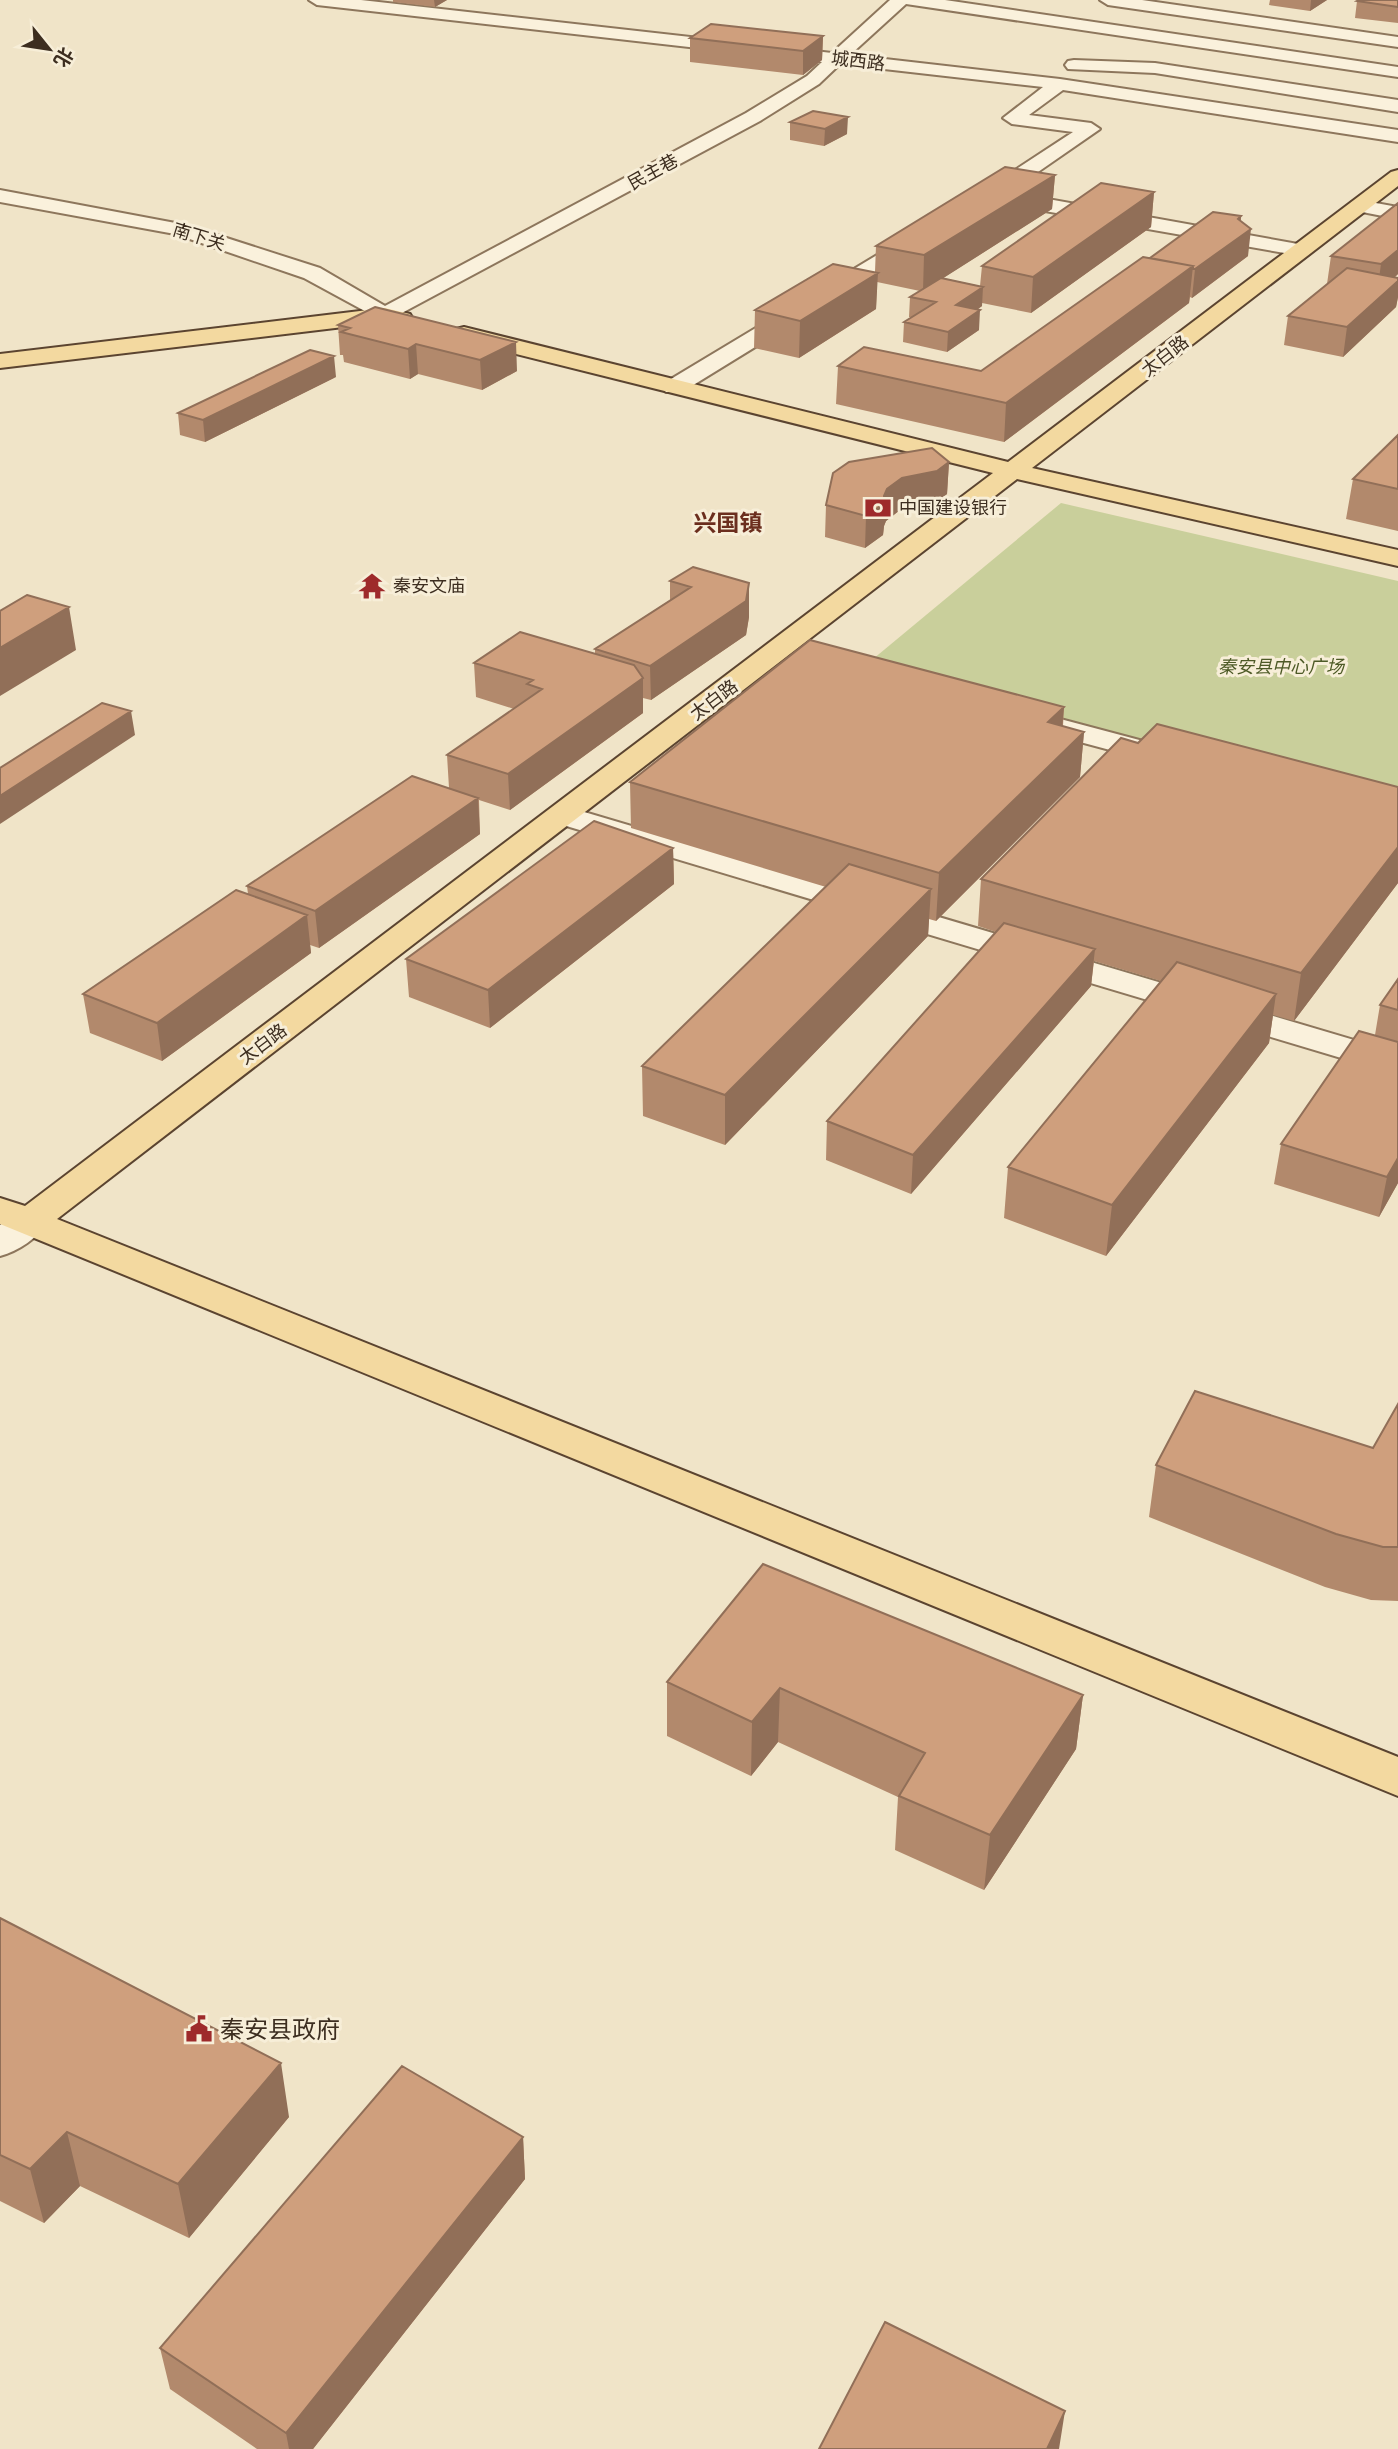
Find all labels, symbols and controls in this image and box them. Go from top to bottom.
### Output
north arrow [14,14,84,84]
text: 北 [49,43,78,71]
street label: 城西路 [830,47,886,75]
street label: 民主巷 [624,149,682,195]
street label: 南下关 [170,219,228,255]
street label: 太白路 [1137,331,1193,381]
bank icon: 中国建设银行 [863,493,893,523]
place label: 中国建设银行 [899,497,1007,519]
district label: 兴国镇 [694,509,763,537]
temple icon: 秦安文庙 [357,571,387,601]
place label: 秦安文庙 [393,575,465,597]
park label: 秦安县中心广场 [1218,656,1346,678]
street label: 太白路 [686,675,742,725]
street label: 太白路 [235,1019,291,1069]
public building icon: 秦安县政府 [184,2014,214,2044]
place label: 秦安县政府 [220,2015,340,2044]

